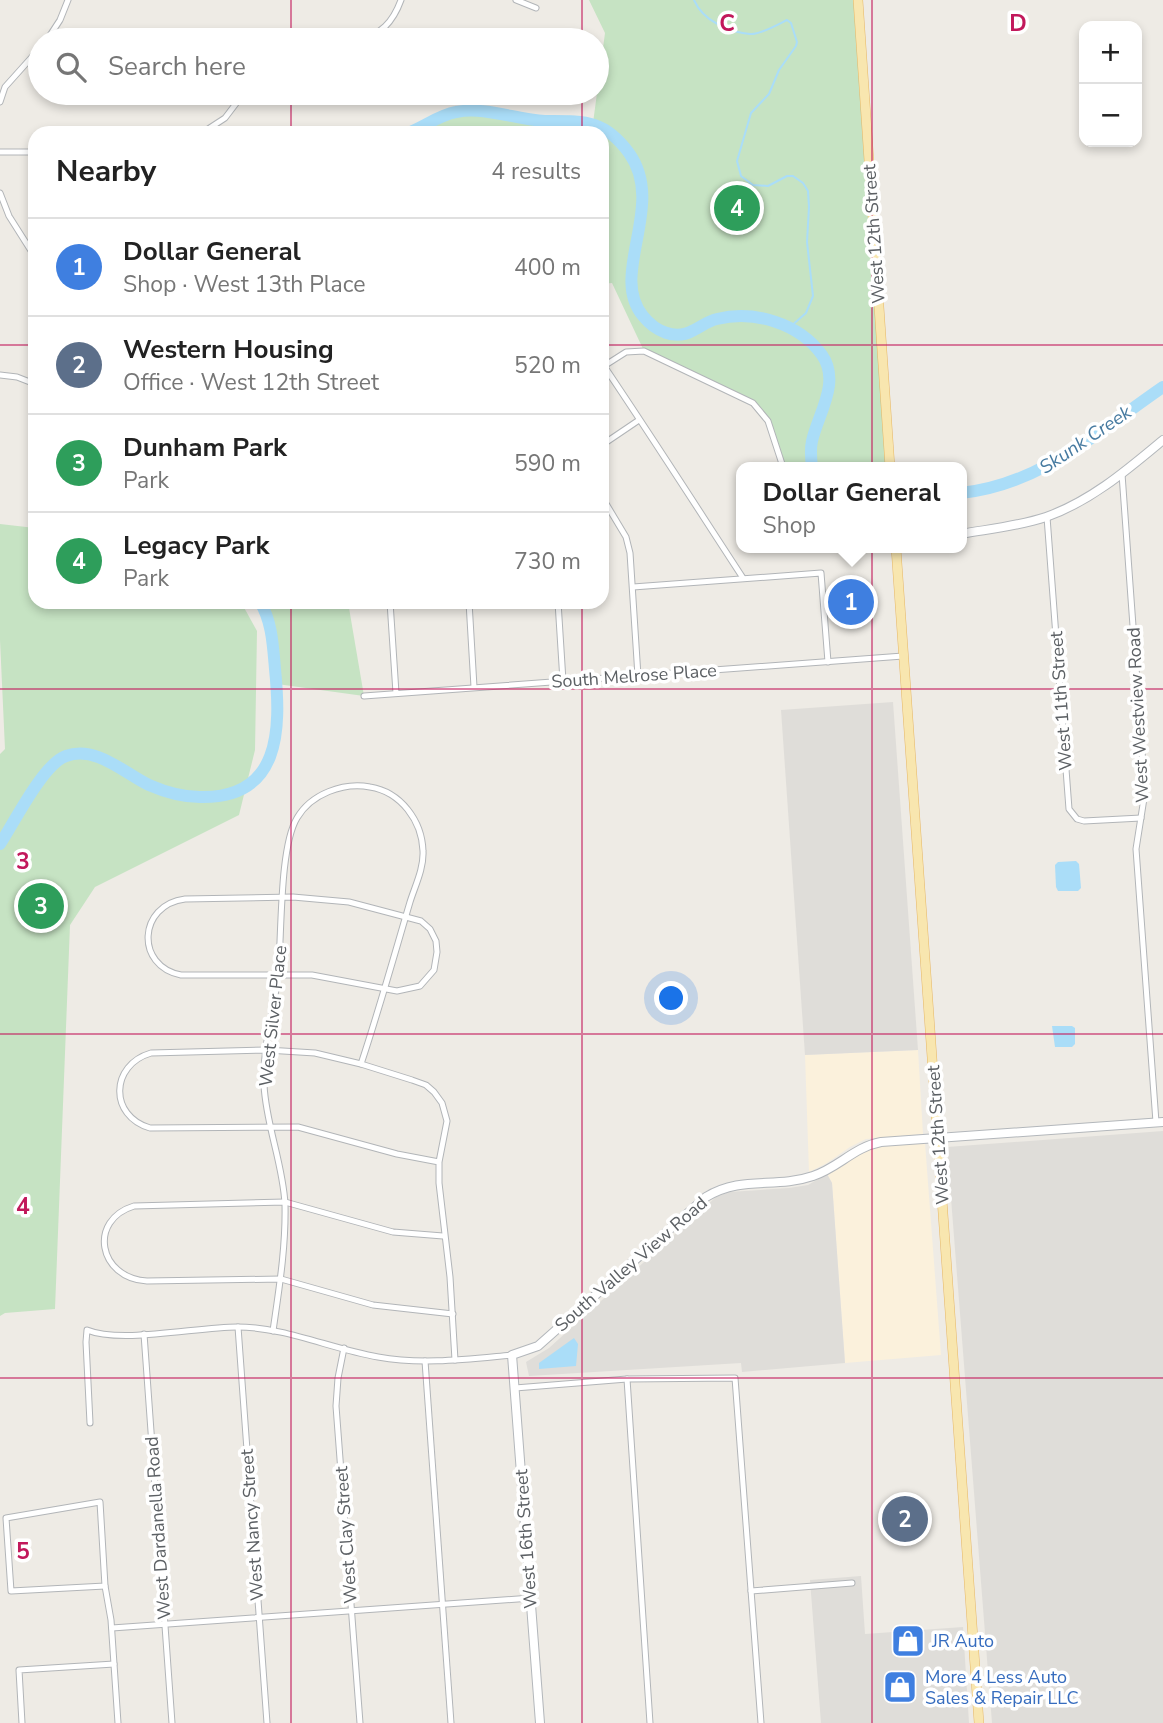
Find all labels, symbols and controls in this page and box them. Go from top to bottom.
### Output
text: C [719,8,735,39]
text: D [1009,8,1027,39]
map controls [1079,21,1142,147]
button: + [1079,21,1142,84]
search box [28,28,609,105]
icon: search [52,48,90,86]
text: Search here [108,49,246,84]
button: − [1079,84,1142,147]
text: Nearby [56,151,156,192]
text: 4 results [491,156,581,187]
street label: West 12th Street [857,163,891,305]
pin: 4 [714,182,760,234]
text: Dollar General [123,234,301,269]
text: 1 [72,252,86,283]
text: 400 m [514,252,581,283]
text: Shop · West 13th Place [123,269,365,300]
text: Western Housing [123,332,334,367]
text: 2 [72,350,86,381]
text: 520 m [514,350,581,381]
text: Office · West 12th Street [123,367,379,398]
water label: Skunk Creek [1034,399,1137,480]
text: Dunham Park [123,430,287,465]
text: 3 [72,448,86,479]
text: 590 m [514,448,581,479]
popup [736,462,967,553]
text: Park [123,465,169,496]
text: Dollar General [763,475,940,510]
text: Shop [763,510,816,541]
text: Legacy Park [123,528,269,563]
text: 4 [72,546,86,577]
text: 730 m [514,546,581,577]
text: Park [123,563,169,594]
pin: 1 [828,576,874,628]
street label: West Westview Road [1121,627,1155,803]
street label: West 11th Street [1044,630,1078,772]
street label: South Melrose Place [550,658,718,694]
text: 3 [16,846,30,877]
pin: 3 [18,880,64,932]
street label: West Silver Place [254,944,292,1088]
your location [654,981,688,1015]
street label: West 12th Street [921,1064,955,1206]
text: 4 [16,1191,30,1222]
street label: South Valley View Road [550,1191,712,1337]
street label: West Dardanella Road [140,1436,176,1620]
street label: West Nancy Street [235,1448,269,1602]
street label: West Clay Street [329,1465,363,1605]
street label: West 16th Street [509,1468,543,1610]
pin: 2 [882,1493,928,1545]
text: 5 [16,1536,30,1567]
shop icon: JR Auto [889,1622,927,1660]
place label: JR Auto [931,1629,994,1653]
place label: More 4 Less Auto Sales & Repair LLC [925,1665,1079,1710]
shop icon: More 4 Less Auto Sales & Repair LLC [881,1668,919,1706]

